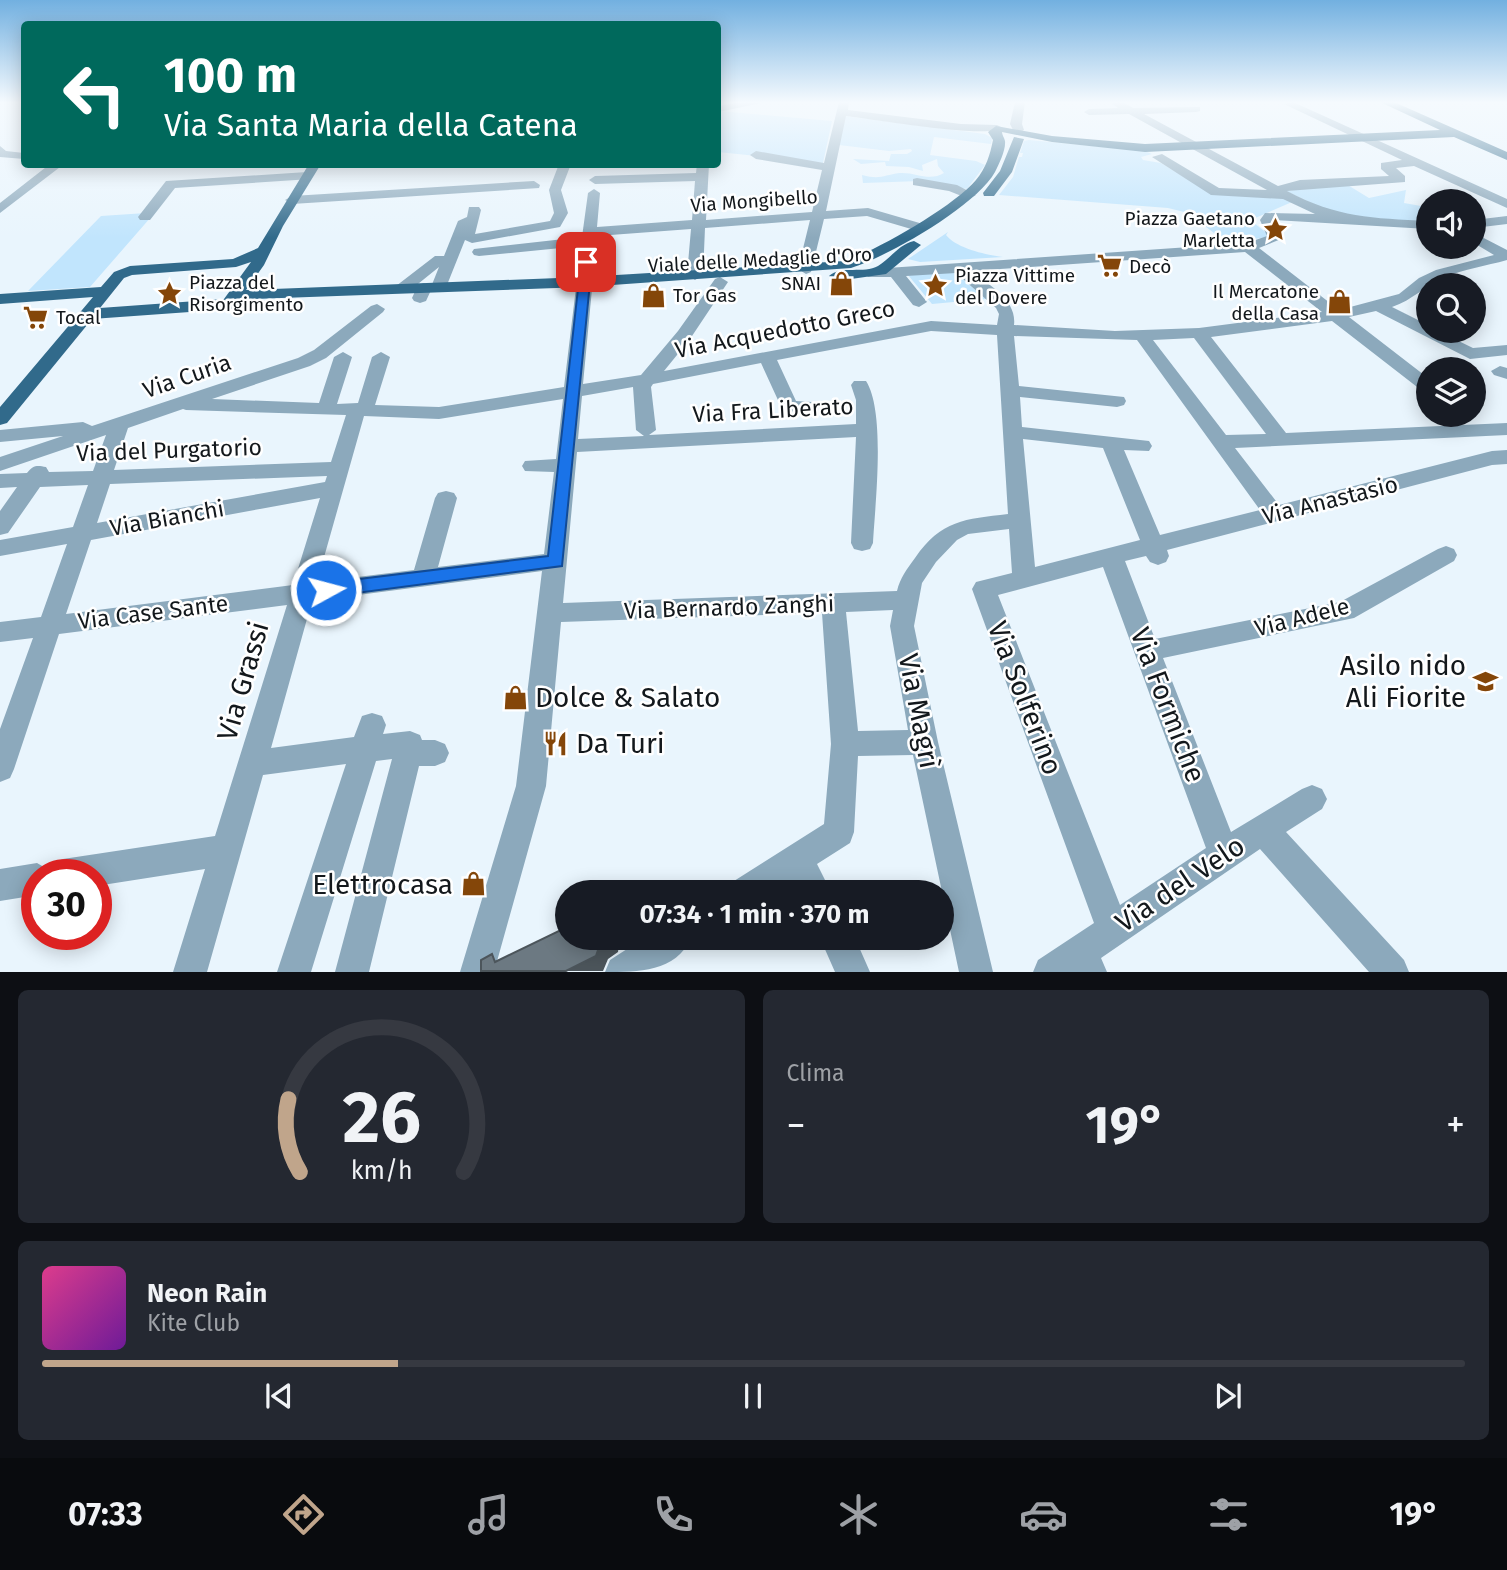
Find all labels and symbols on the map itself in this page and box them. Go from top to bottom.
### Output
street label: Via Mongibello [690,185,818,217]
place label: Piazza Gaetano Marletta [1125,207,1255,252]
place icon: Piazza Gaetano Marletta [1261,215,1289,243]
pin [556,232,616,292]
street label: Viale delle Medaglie d'Oro [647,243,873,277]
supermarket icon: Decò [1095,252,1123,280]
place label: Decò [1129,255,1171,278]
place label: Piazza Vittime del Dovere [955,264,1075,309]
shop icon: SNAI [827,269,855,297]
place label: Piazza del Risorgimento [189,271,304,316]
place label: SNAI [781,272,821,295]
place icon: Piazza Vittime del Dovere [921,272,949,300]
place icon: Piazza del Risorgimento [155,279,183,307]
place label: Il Mercatone della Casa [1213,280,1319,325]
shop icon: Tor Gas [639,281,667,309]
place label: Tor Gas [673,284,736,307]
shop icon: Il Mercatone della Casa [1325,288,1353,316]
street label: Via Acquedotto Greco [673,294,897,364]
supermarket icon: Tocal [22,303,50,331]
place label: Tocal [56,306,101,329]
street label: Via Curia [139,348,235,404]
street label: Via Fra Liberato [692,392,854,428]
street label: Via del Purgatorio [76,433,262,467]
street label: Via Anastasio [1259,470,1401,530]
street label: Via Bianchi [108,494,226,542]
position arrow [289,553,363,627]
street label: Via Case Sante [76,589,230,635]
street label: Via Bernardo Zanghi [623,589,835,625]
street label: Via Adele [1252,592,1352,642]
street label: Via Solferino [981,617,1069,779]
street label: Via Grassi [210,618,276,744]
street label: Via Formiche [1123,623,1213,787]
place label: Asilo nido Ali Fiorite [1340,649,1466,714]
street label: Via Magrì [892,651,946,771]
school or university icon: Asilo nido Ali Fiorite [1472,667,1500,695]
place label: Dolce & Salato [535,681,720,714]
shop icon: Dolce & Salato [501,683,529,711]
place label: Da Turi [576,727,665,760]
restaurant icon: Da Turi [542,729,570,757]
street label: Via del Velo [1109,829,1251,939]
speed limit sign: 30 [21,859,112,950]
place label: Elettrocasa [312,868,453,901]
shop icon: Elettrocasa [459,870,487,898]

